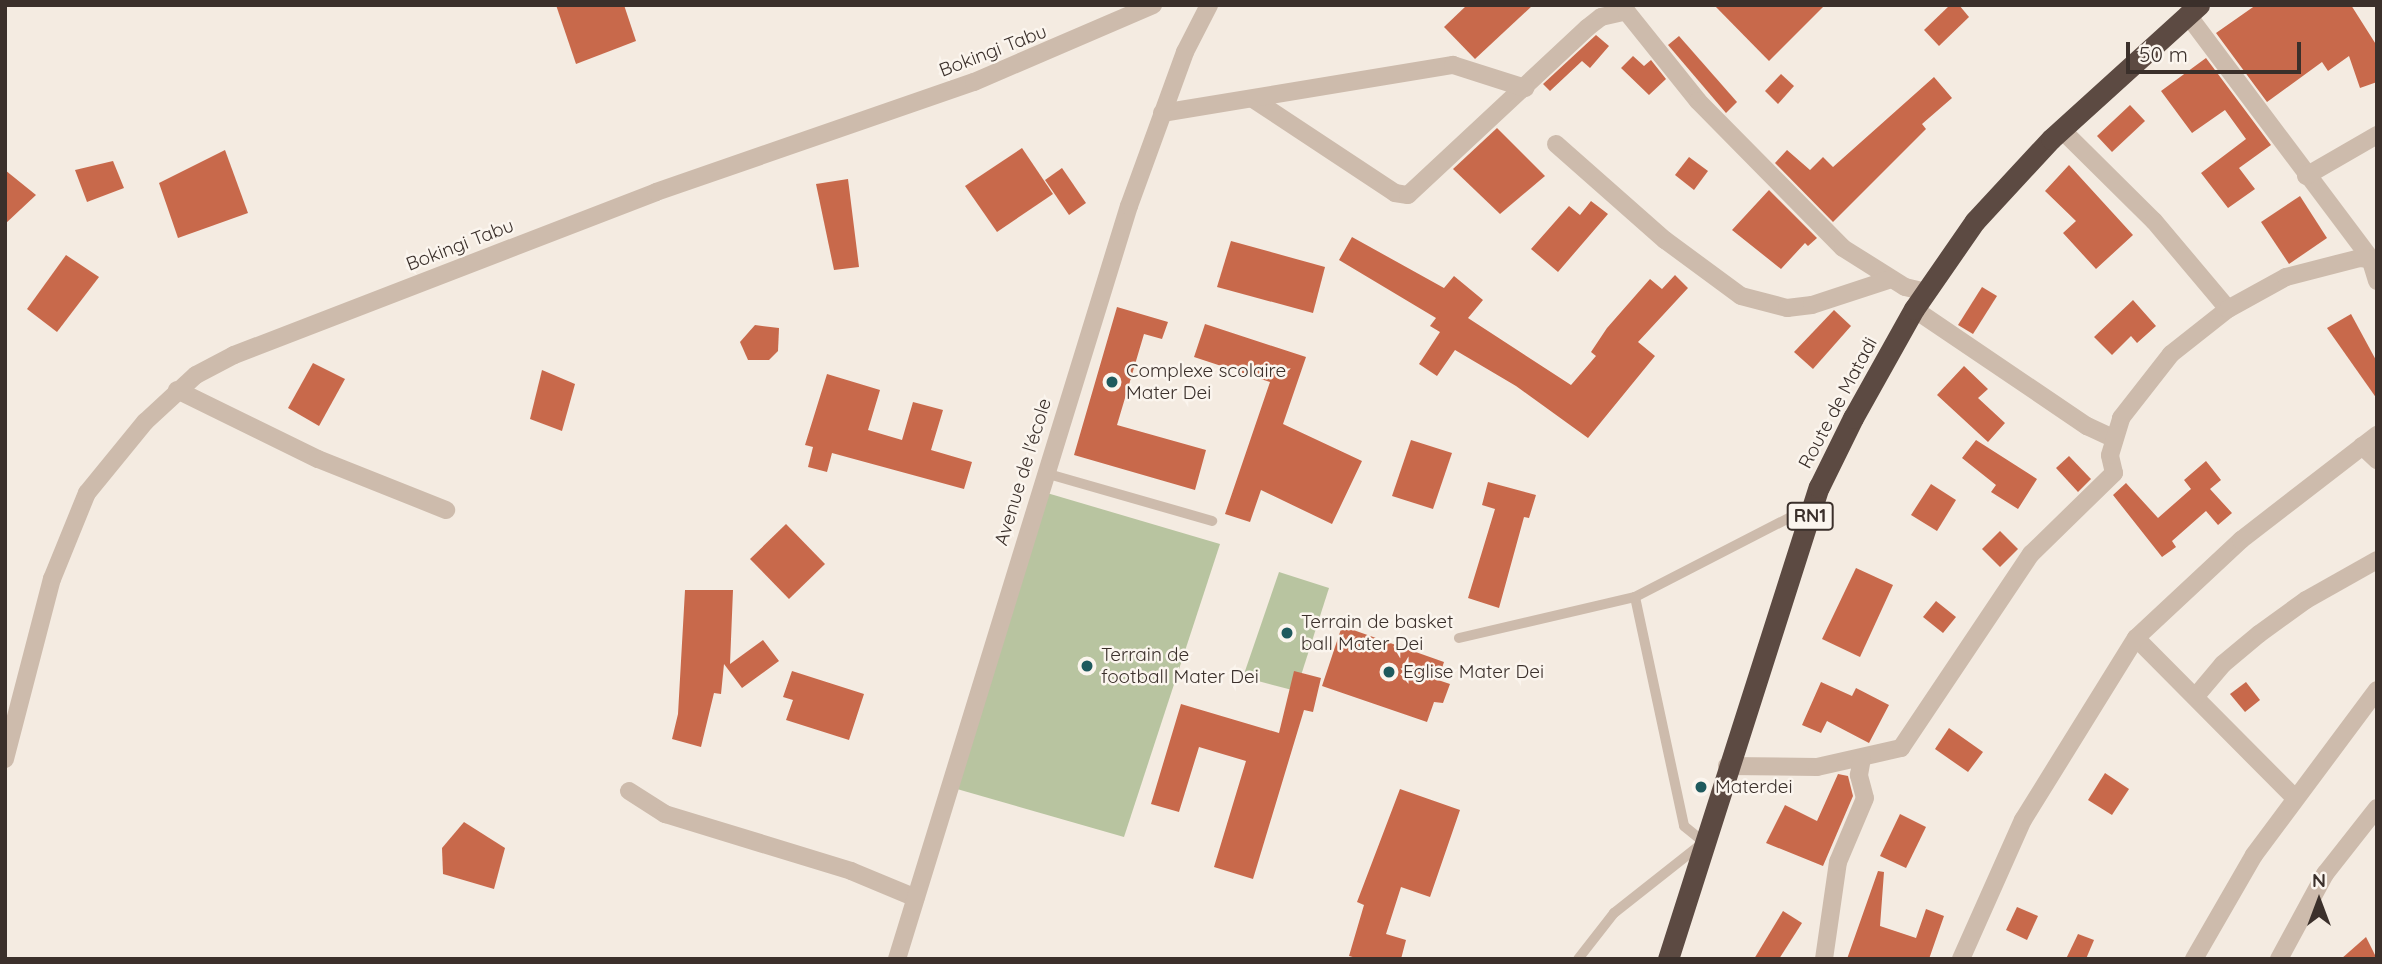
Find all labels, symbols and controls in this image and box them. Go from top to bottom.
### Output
street label: Bokingi Tabu [936,20,1050,82]
scale bar [2130,28,2305,72]
text: 50 m [2139,41,2188,67]
street label: Bokingi Tabu [403,214,517,276]
street label: Route de Matadi [1794,333,1882,473]
place label: Complexe scolaire Mater Dei [1126,360,1286,404]
marker: Complexe scolaire Mater Dei [1104,374,1120,390]
street label: Avenue de l'école [990,396,1056,548]
road number: RN1 [1786,502,1834,530]
place label: Terrain de basket ball Mater Dei [1301,611,1453,655]
marker: Terrain de basket ball Mater Dei [1279,625,1295,641]
place label: Terrain de football Mater Dei [1101,644,1259,688]
marker: Terrain de football Mater Dei [1079,658,1095,674]
place label: Eglise Mater Dei [1403,661,1544,683]
marker: Eglise Mater Dei [1381,664,1397,680]
place label: Materdei [1715,776,1793,798]
marker: Materdei [1693,779,1709,795]
north arrow [2284,866,2354,936]
text: N [2312,868,2326,892]

